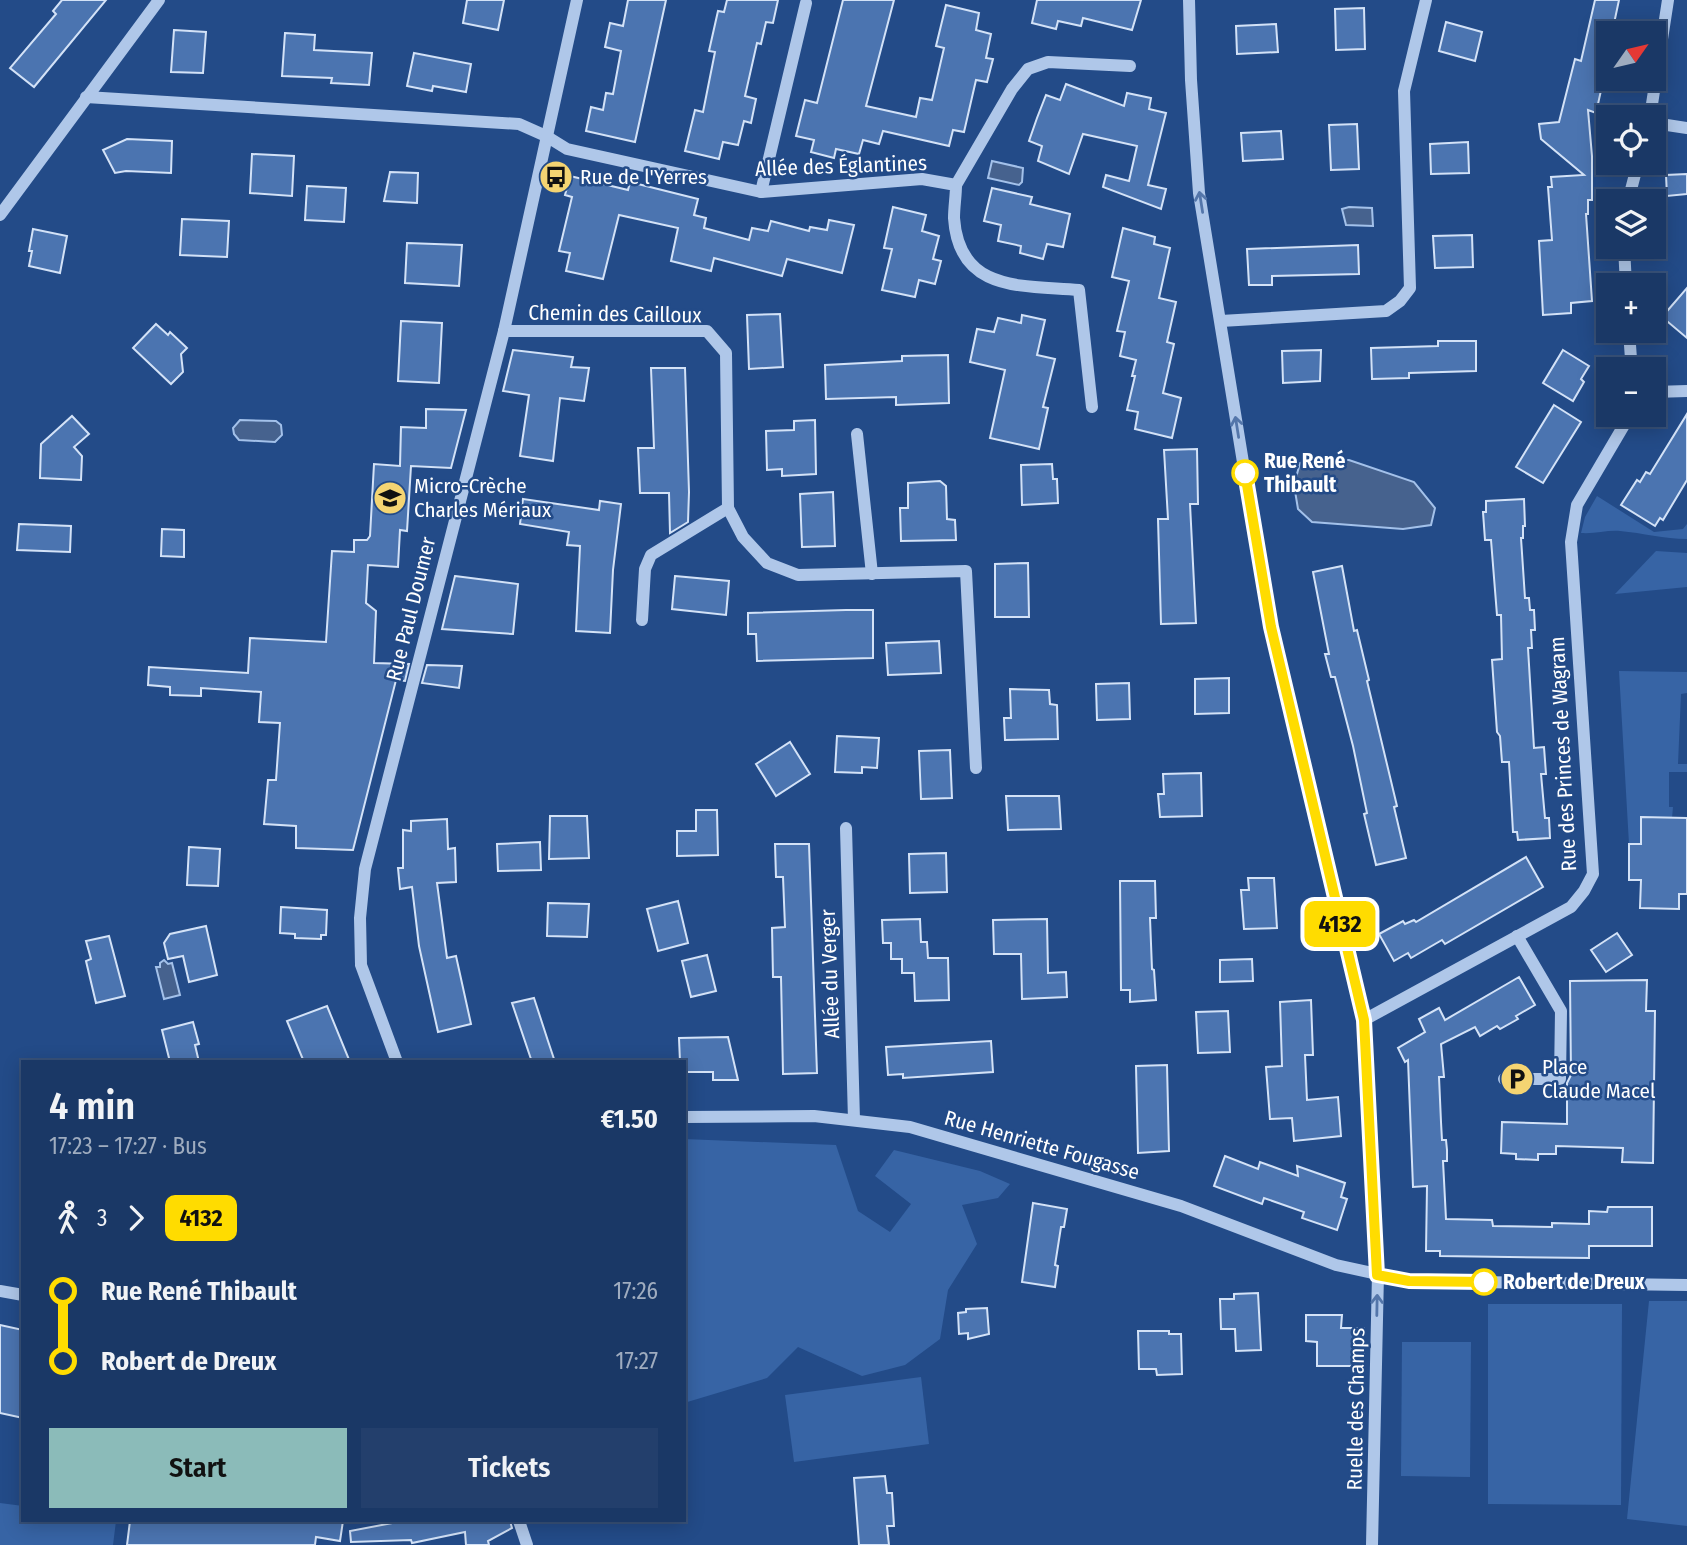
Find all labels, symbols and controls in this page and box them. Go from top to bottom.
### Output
north arrow [1596,21,1666,91]
map controls [1596,21,1666,427]
button: locate [1596,105,1666,175]
street label: Allée des Églantines [755,150,927,182]
bus stop icon: Rue de l'Yerres [537,158,575,196]
place label: Rue de l'Yerres [580,164,707,190]
button: layers [1596,189,1666,259]
one-way arrow [1194,191,1207,214]
button: + [1596,273,1666,343]
street label: Chemin des Cailloux [528,299,703,329]
button: − [1596,357,1666,427]
one-way arrow [1230,416,1243,439]
place label: Rue René Thibault [1264,448,1346,498]
marker: Rue René Thibault [1232,460,1258,486]
place label: Micro-Crèche Charles Mériaux [414,473,552,523]
school or university icon: Micro-Crèche Charles Mériaux [371,479,409,517]
street label: Rue Paul Doumer [381,534,442,684]
street label: Rue des Princes de Wagram [1544,636,1582,872]
line badge: 4132 [1291,901,1389,947]
street label: Allée du Verger [815,908,845,1039]
text: 4132 [1318,910,1362,938]
place label: Place Claude Macel [1542,1054,1656,1104]
parking icon: Place Claude Macel [1498,1060,1536,1098]
text: 4 min [49,1083,135,1129]
text: €1.50 [601,1104,658,1135]
street label: Rue Henriette Fougasse [941,1105,1143,1185]
text: 17:23 – 17:27 · Bus [49,1132,207,1160]
icon: walk [49,1199,87,1237]
icon: forward [117,1199,155,1237]
text: 3 [97,1204,107,1232]
text: 4132 [179,1204,223,1232]
marker: Robert de Dreux [1471,1269,1497,1295]
place label: Robert de Dreux [1503,1269,1646,1295]
text: Rue René Thibault [101,1276,297,1307]
text: 17:26 [613,1277,658,1305]
one-way arrow [1370,1294,1384,1317]
street label: Ruelle des Champs [1342,1327,1370,1491]
text: Robert de Dreux [101,1346,276,1377]
text: 17:27 [616,1347,658,1375]
button: Start [49,1428,347,1508]
button: Tickets [361,1428,658,1508]

